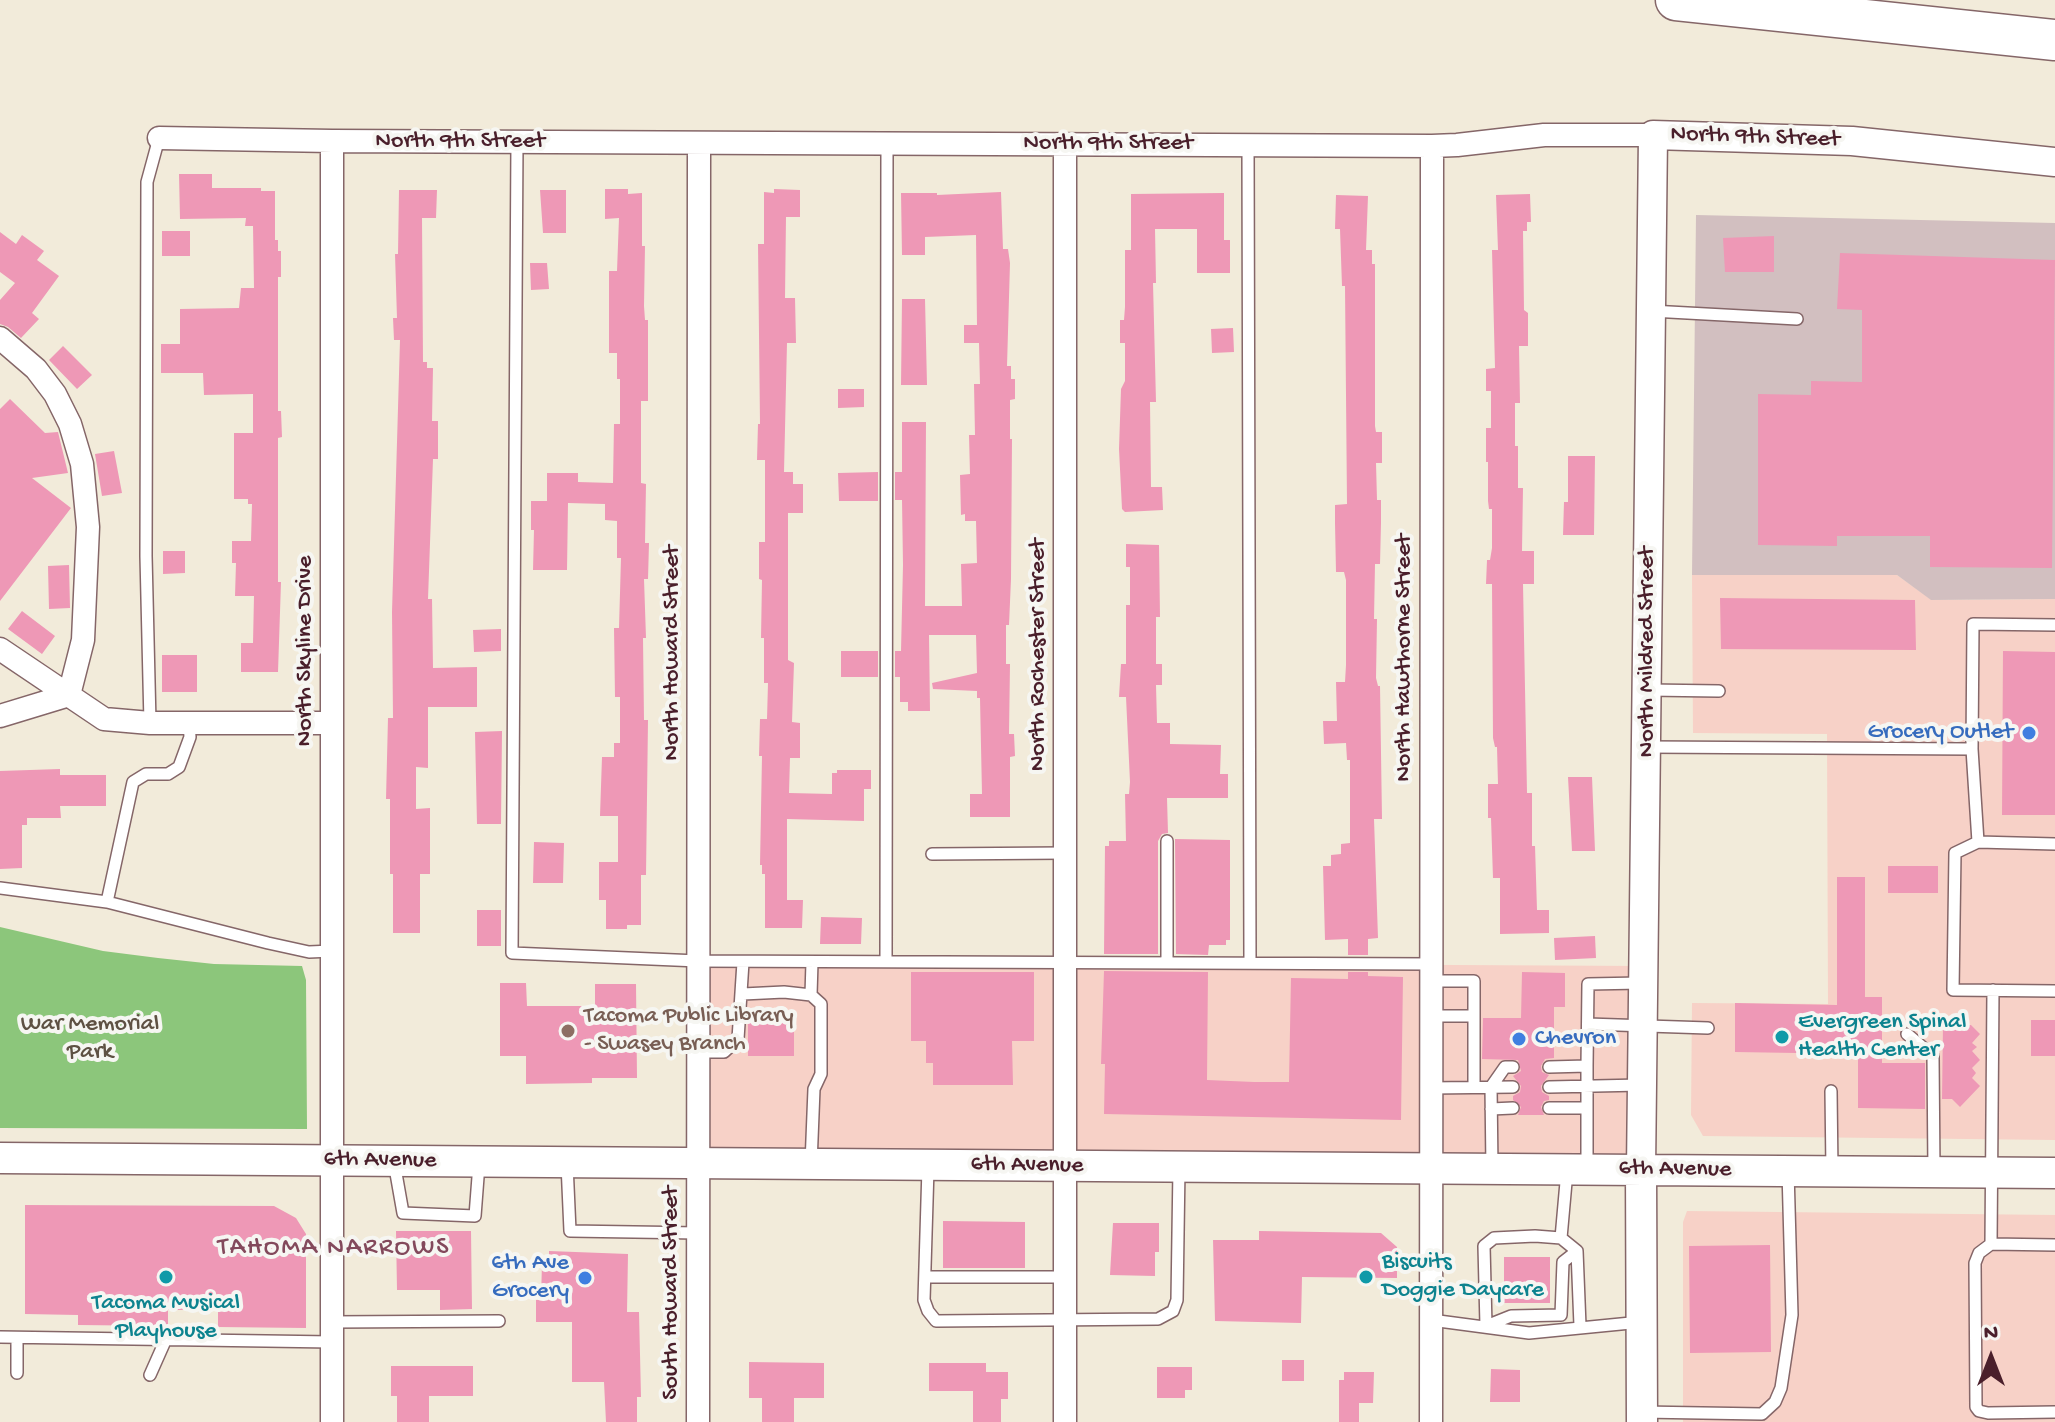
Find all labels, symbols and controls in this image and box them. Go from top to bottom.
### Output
street label: North 9th Street [1670,121,1840,155]
street label: North 9th Street [375,128,545,156]
street label: North 9th Street [1023,130,1193,158]
street label: North Hawthorne Street [1391,534,1419,782]
street label: North Rochester Street [1025,539,1053,771]
street label: North Howard Street [659,545,687,761]
street label: North Mildred Street [1634,547,1662,757]
street label: North Skyline Drive [292,556,320,746]
place label: Grocery Outlet [1867,719,2013,747]
marker: Grocery Outlet [2020,724,2038,742]
place label: Tacoma Public Library - Swasey Branch [584,1003,794,1059]
place label: Evergreen Spinal Health Center [1798,1009,1967,1065]
park label: War Memorial Park [21,1011,159,1067]
marker: Tacoma Public Library - Swasey Branch [559,1022,577,1040]
place label: Chevron [1535,1025,1616,1053]
marker: Evergreen Spinal Health Center [1773,1028,1791,1046]
marker: Chevron [1510,1030,1528,1048]
street label: 6th Avenue [323,1146,437,1176]
street label: 6th Avenue [970,1151,1084,1181]
street label: 6th Avenue [1618,1155,1732,1185]
street label: South Howard Street [658,1186,686,1400]
district label: TAHOMA NARROWS [218,1233,450,1265]
place label: Biscuits Doggie Daycare [1382,1249,1544,1305]
place label: 6th Ave Grocery [491,1250,569,1306]
marker: Tacoma Musical Playhouse [157,1268,175,1286]
marker: Biscuits Doggie Daycare [1357,1268,1375,1286]
marker: 6th Ave Grocery [576,1269,594,1287]
place label: Tacoma Musical Playhouse [92,1290,240,1346]
north arrow [1951,1318,2031,1398]
text: N [1984,1321,1998,1347]

